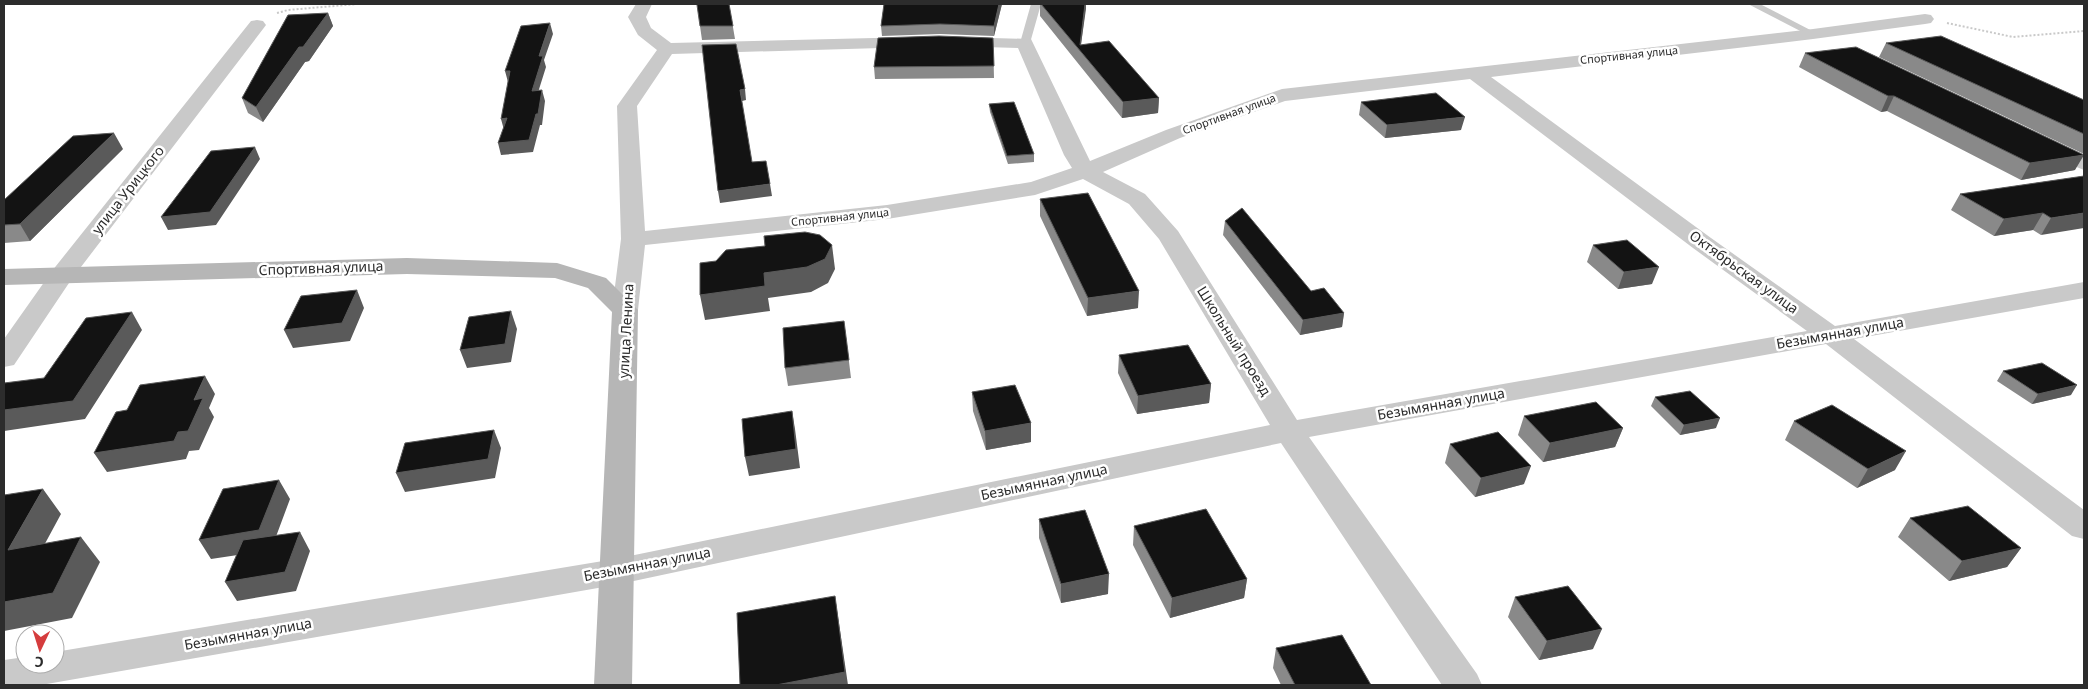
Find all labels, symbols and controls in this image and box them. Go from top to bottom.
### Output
street label: Спортивная улица [1579,42,1679,67]
street label: Спортивная улица [1180,90,1278,137]
street label: улица Урицкого [87,142,168,238]
street label: Спортивная улица [790,204,890,229]
street label: Октябрьская улица [1686,226,1803,318]
street label: Спортивная улица [258,256,384,279]
street label: Школьный проезд [1193,282,1276,399]
street label: улица Ленина [614,283,637,379]
street label: Безымянная улица [1775,312,1905,353]
street label: Безымянная улица [1376,383,1506,424]
street label: Безымянная улица [979,459,1109,504]
street label: Безымянная улица [582,542,712,585]
street label: Безымянная улица [183,613,313,654]
north arrow [15,624,65,674]
text: С [34,653,44,672]

